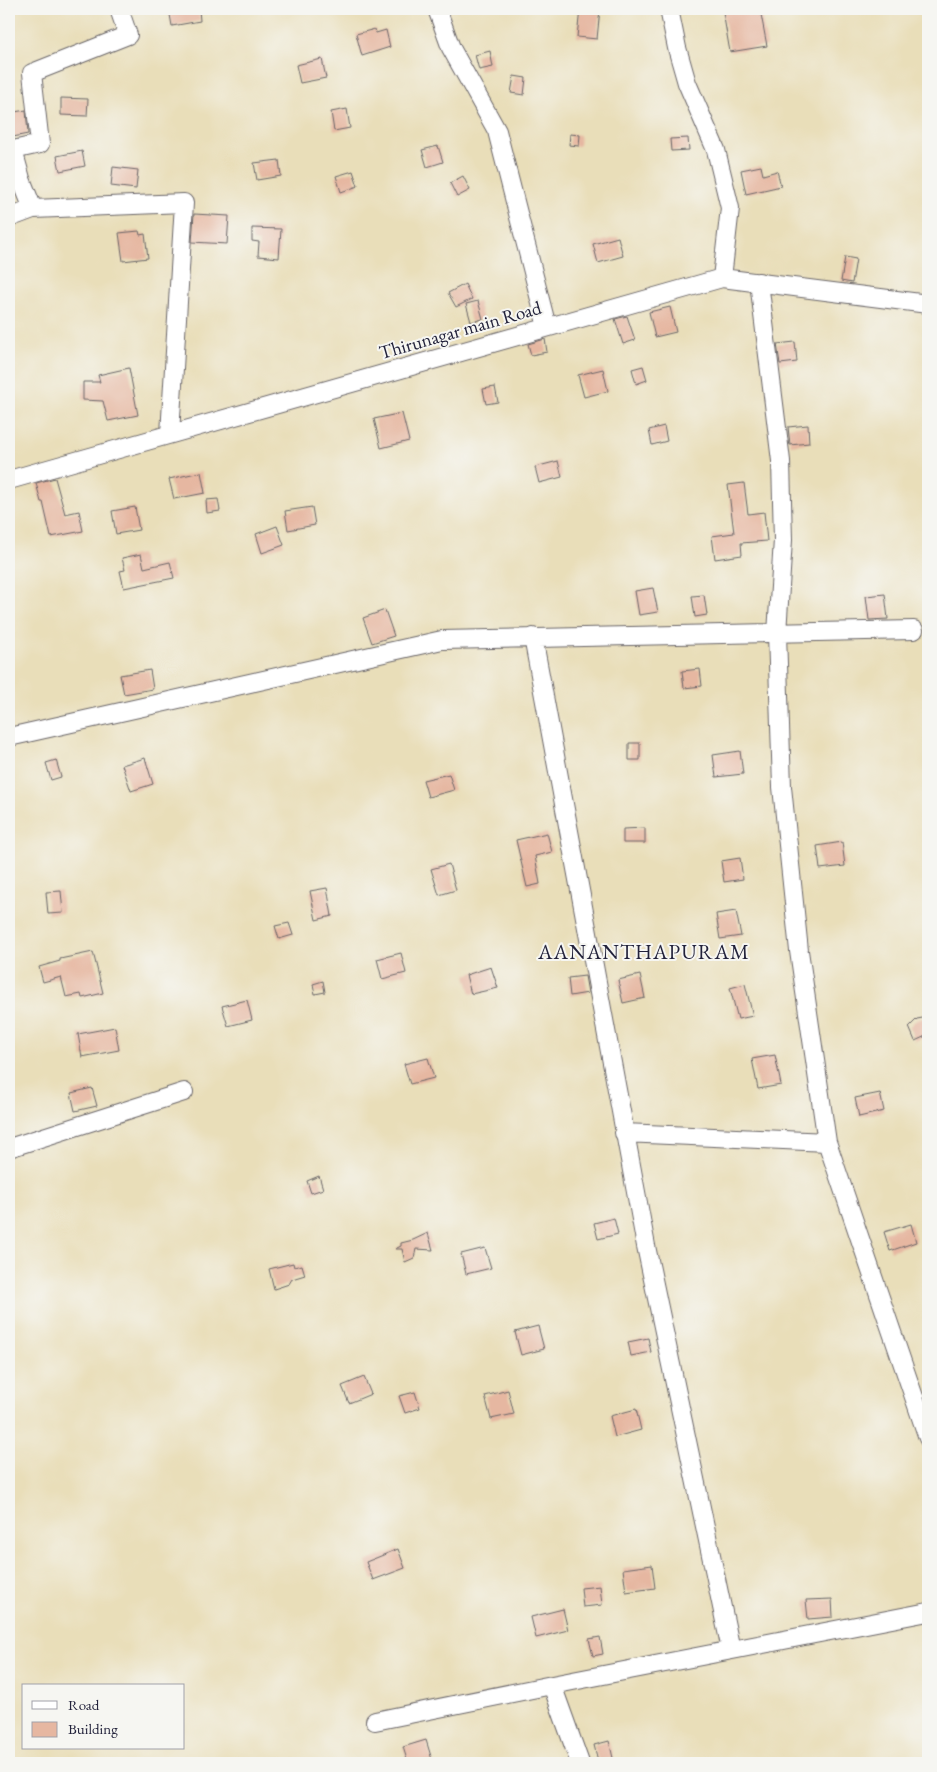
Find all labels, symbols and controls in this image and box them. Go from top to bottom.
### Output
street label: Thirunagar main Road [376,295,544,365]
district label: AANANTHAPURAM [537,938,750,965]
legend [22,1684,185,1750]
text: Road [68,1695,100,1714]
text: Building [68,1719,118,1738]

